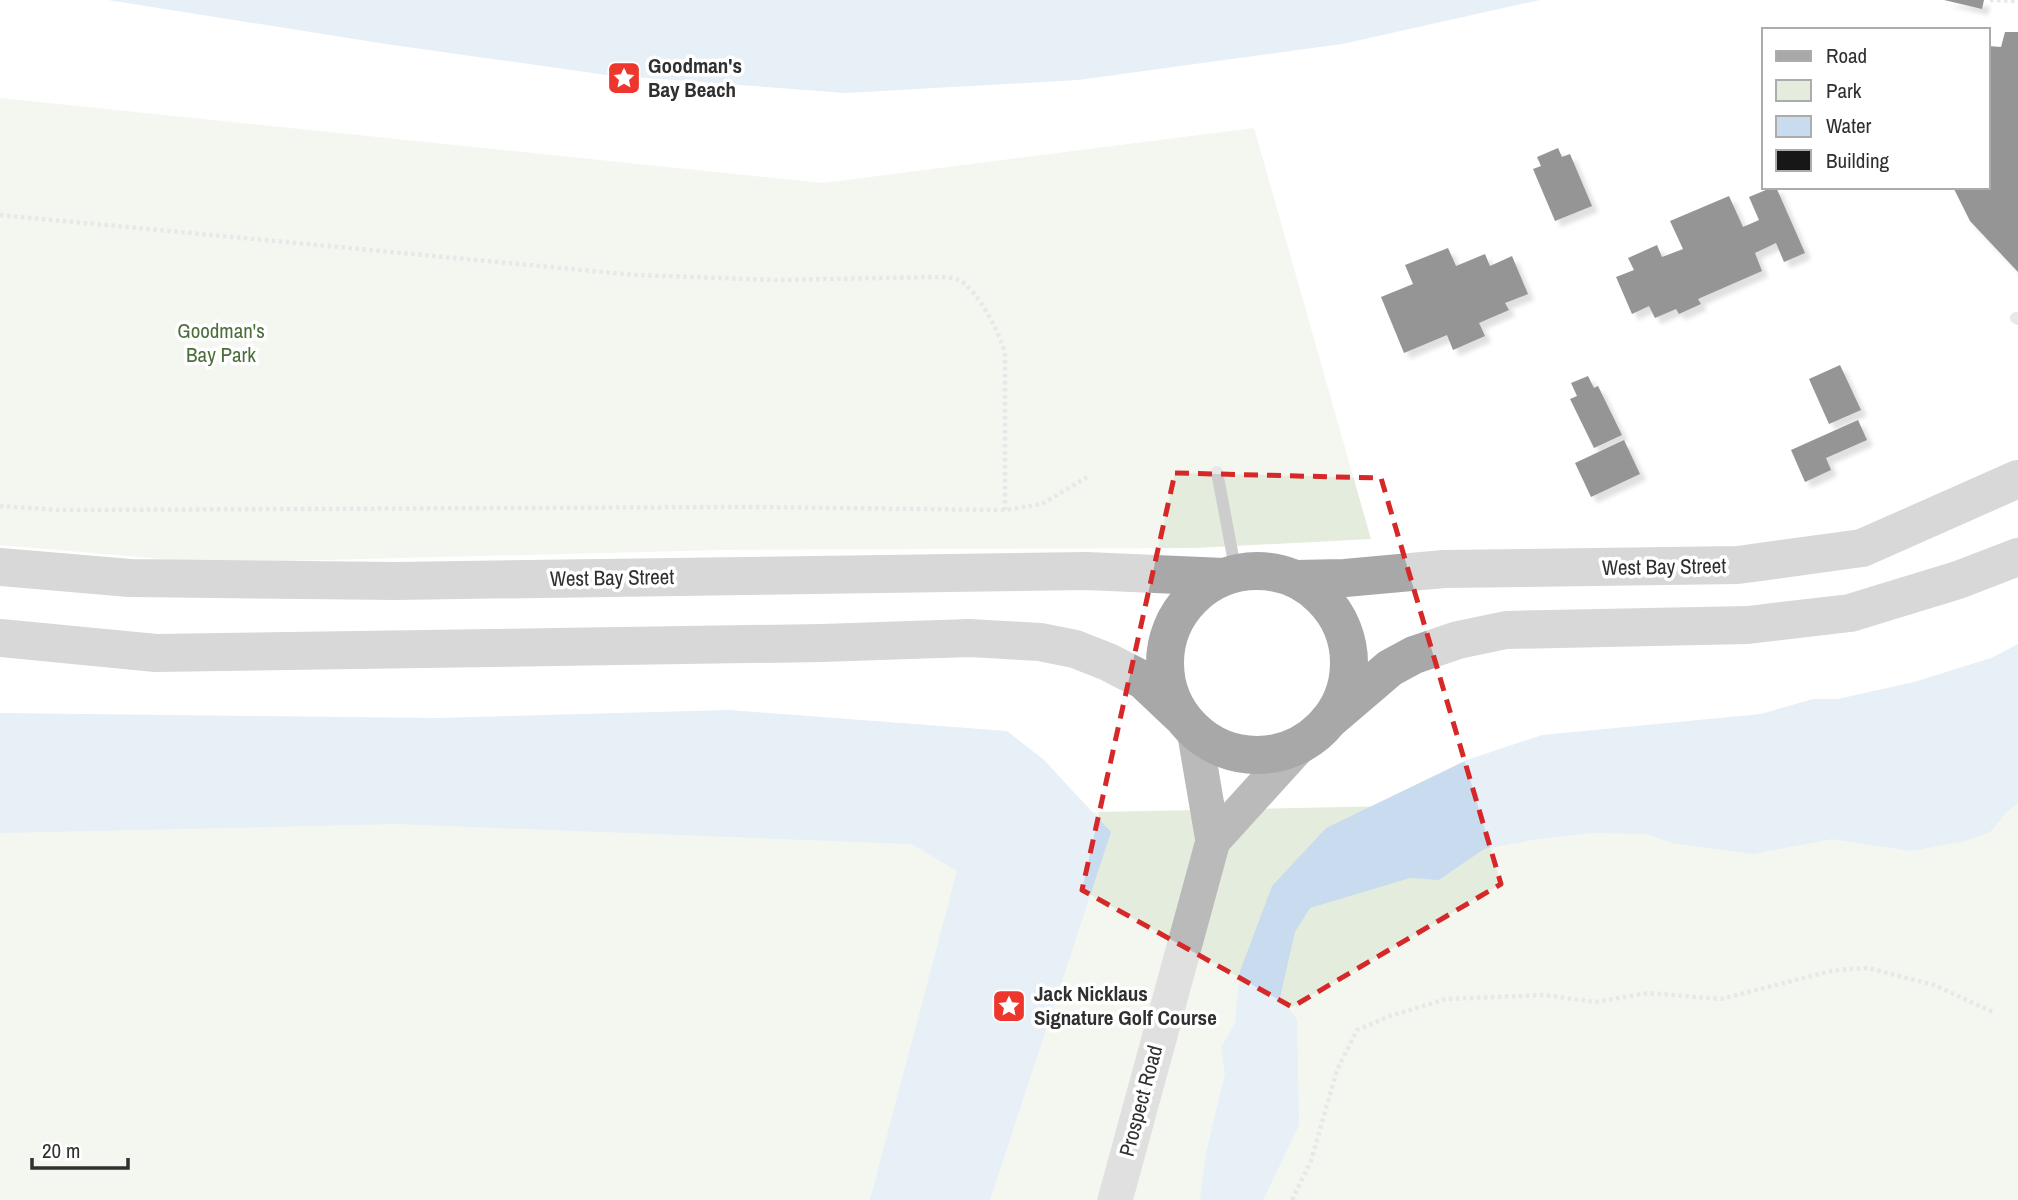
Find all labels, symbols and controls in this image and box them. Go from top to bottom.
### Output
legend [1762,28,1990,189]
text: Road [1826,41,1867,70]
place label: Goodman's Bay Beach [648,51,742,104]
place icon: Goodman's Bay Beach [605,59,643,97]
text: Park [1826,76,1862,105]
text: Water [1826,111,1872,140]
text: Building [1826,146,1890,175]
park label: Goodman's Bay Park [177,316,265,369]
street label: West Bay Street [1602,551,1727,582]
street label: West Bay Street [550,562,675,593]
place label: Jack Nicklaus Signature Golf Course [1034,979,1217,1032]
place icon: Jack Nicklaus Signature Golf Course [990,987,1028,1025]
street label: Prospect Road [1112,1042,1169,1160]
scale bar [32,1126,128,1170]
text: 20 m [42,1136,80,1165]

